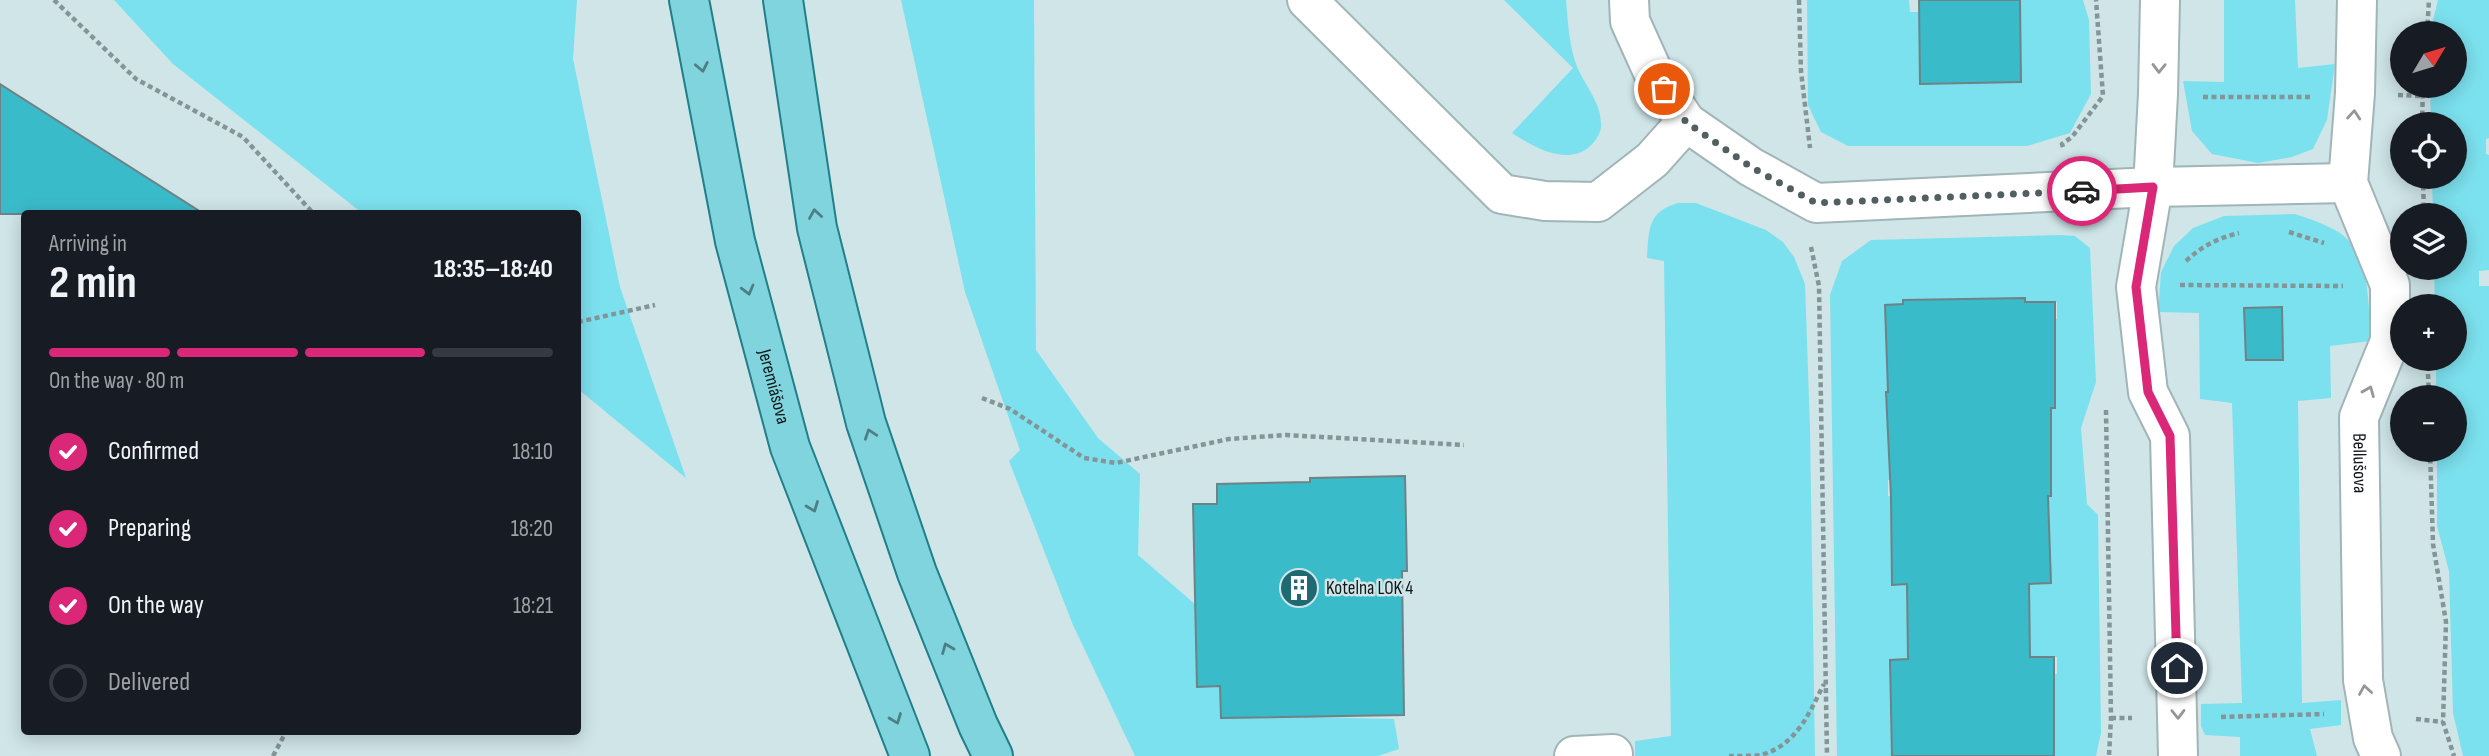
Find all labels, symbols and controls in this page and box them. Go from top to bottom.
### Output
north arrow [2390,21,2468,98]
map controls [2390,21,2467,462]
pin [1634,59,1694,119]
one-way arrow [694,61,709,73]
one-way arrow [2151,63,2167,74]
icon: bag [1645,70,1683,108]
one-way arrow [2346,109,2361,120]
button: locate [2390,112,2467,189]
courier [2047,156,2117,226]
icon: car [2063,172,2101,210]
button: layers [2390,203,2467,280]
one-way arrow [808,208,823,220]
text: Arriving in [49,230,127,258]
text: 18:35–18:40 [434,254,553,285]
text: 2 min [49,256,137,311]
one-way arrow [740,284,754,296]
button: + [2390,294,2467,371]
street label: Jeremiášova [753,346,795,426]
text: On the way · 80 m [49,367,184,395]
button: − [2390,385,2467,462]
one-way arrow [2361,386,2375,399]
one-way arrow [864,429,878,441]
icon: check [49,433,87,471]
street label: Bellušova [2348,433,2372,494]
text: Confirmed [108,436,199,467]
text: 18:10 [512,438,553,466]
one-way arrow [805,501,819,513]
icon: check [49,510,87,548]
text: Preparing [108,513,191,544]
text: 18:20 [511,515,553,543]
building icon: Kotelna LOK 4 [1278,567,1320,609]
place label: Kotelna LOK 4 [1326,577,1413,600]
icon: check [49,587,87,625]
text: On the way [108,590,204,621]
text: 18:21 [513,592,553,620]
pin [2147,638,2207,698]
one-way arrow [942,643,956,655]
icon: home [2158,649,2196,687]
text: Delivered [108,667,190,698]
one-way arrow [2358,684,2373,696]
one-way arrow [2170,709,2186,720]
one-way arrow [888,713,902,725]

